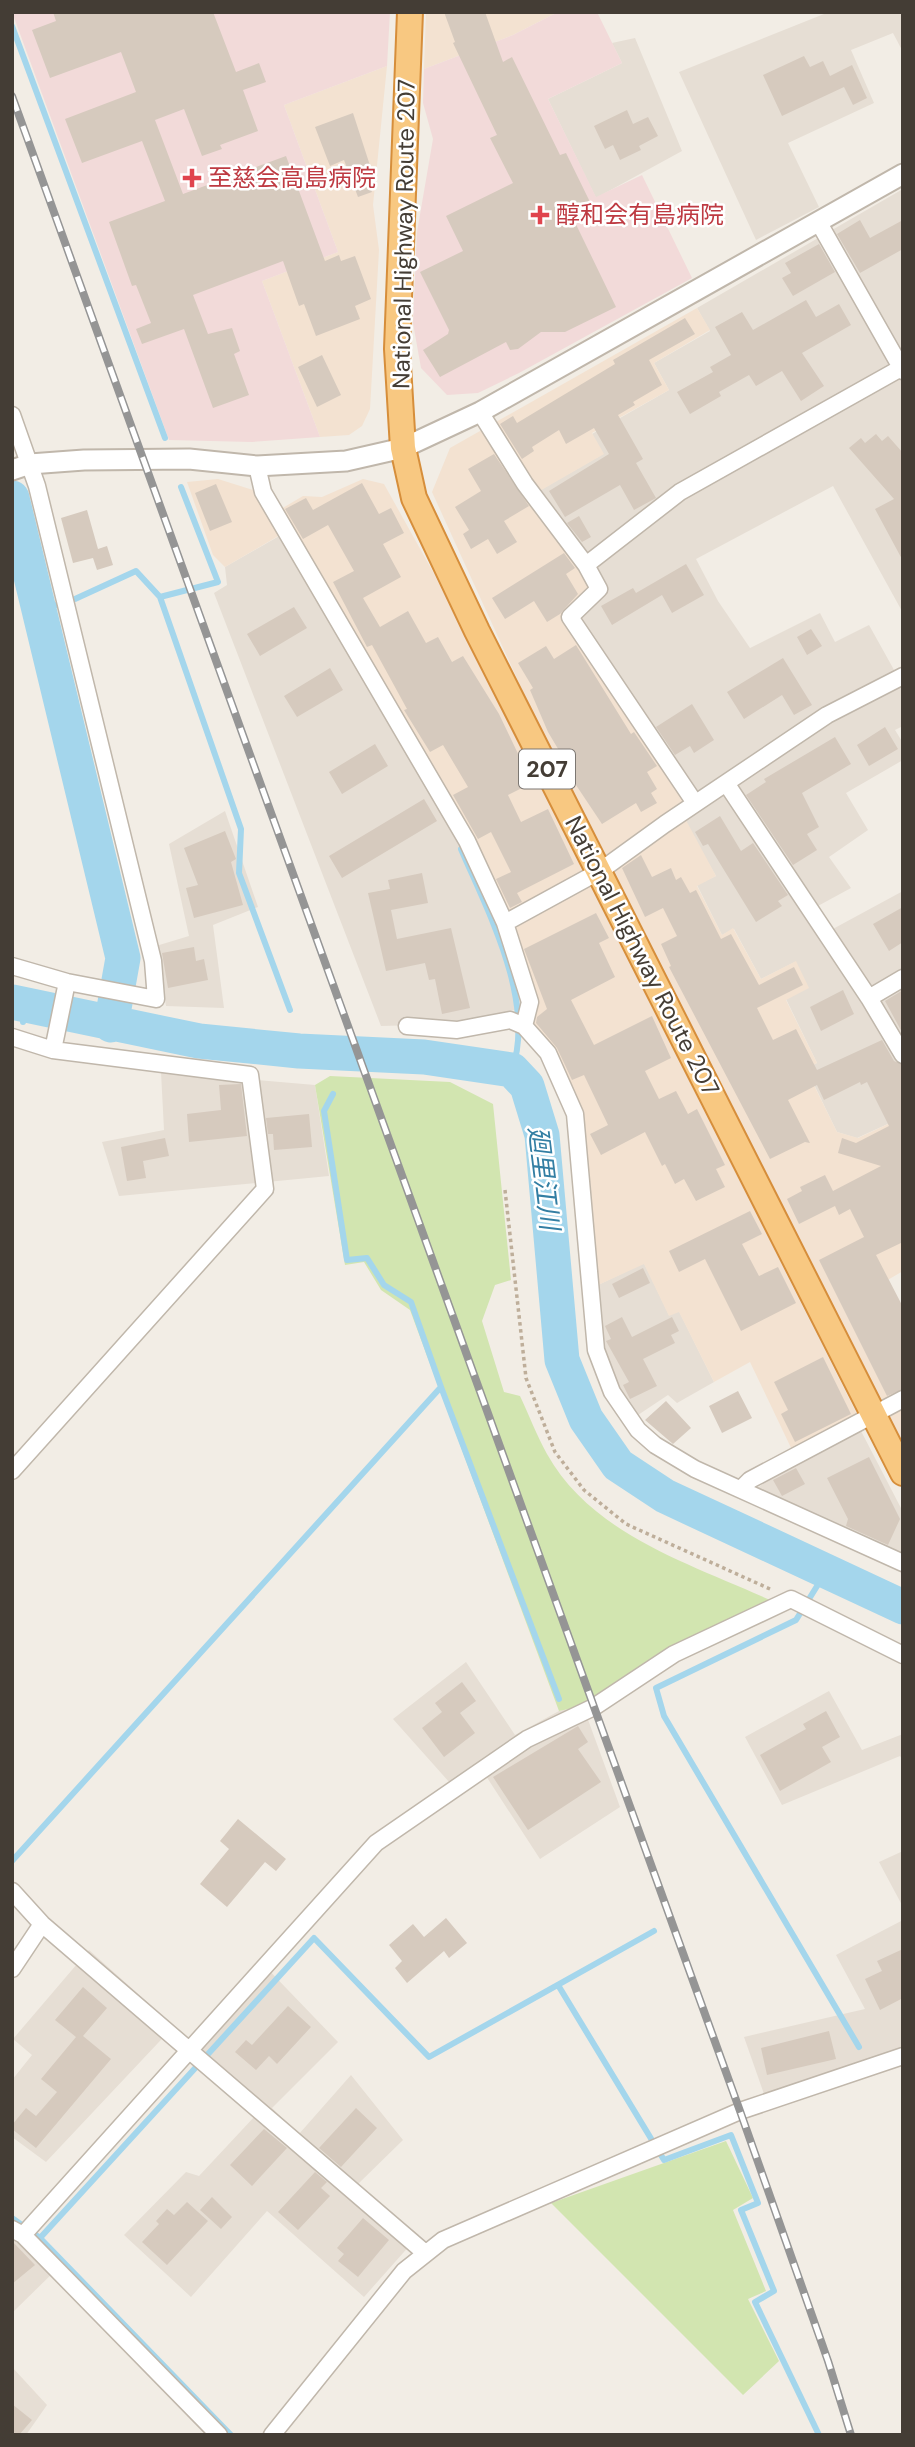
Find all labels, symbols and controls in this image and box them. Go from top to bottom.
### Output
street label: National Highway Route 207 [385,79,422,389]
place label: 至慈会高島病院 [208,162,376,193]
marker: 至慈会高島病院 [182,168,202,188]
place label: 醇和会有島病院 [556,199,724,230]
marker: 醇和会有島病院 [530,205,550,225]
road number: 207 [519,750,575,789]
street label: National Highway Route 207 [558,811,727,1101]
water label: 廻里江川 [521,1124,568,1235]

